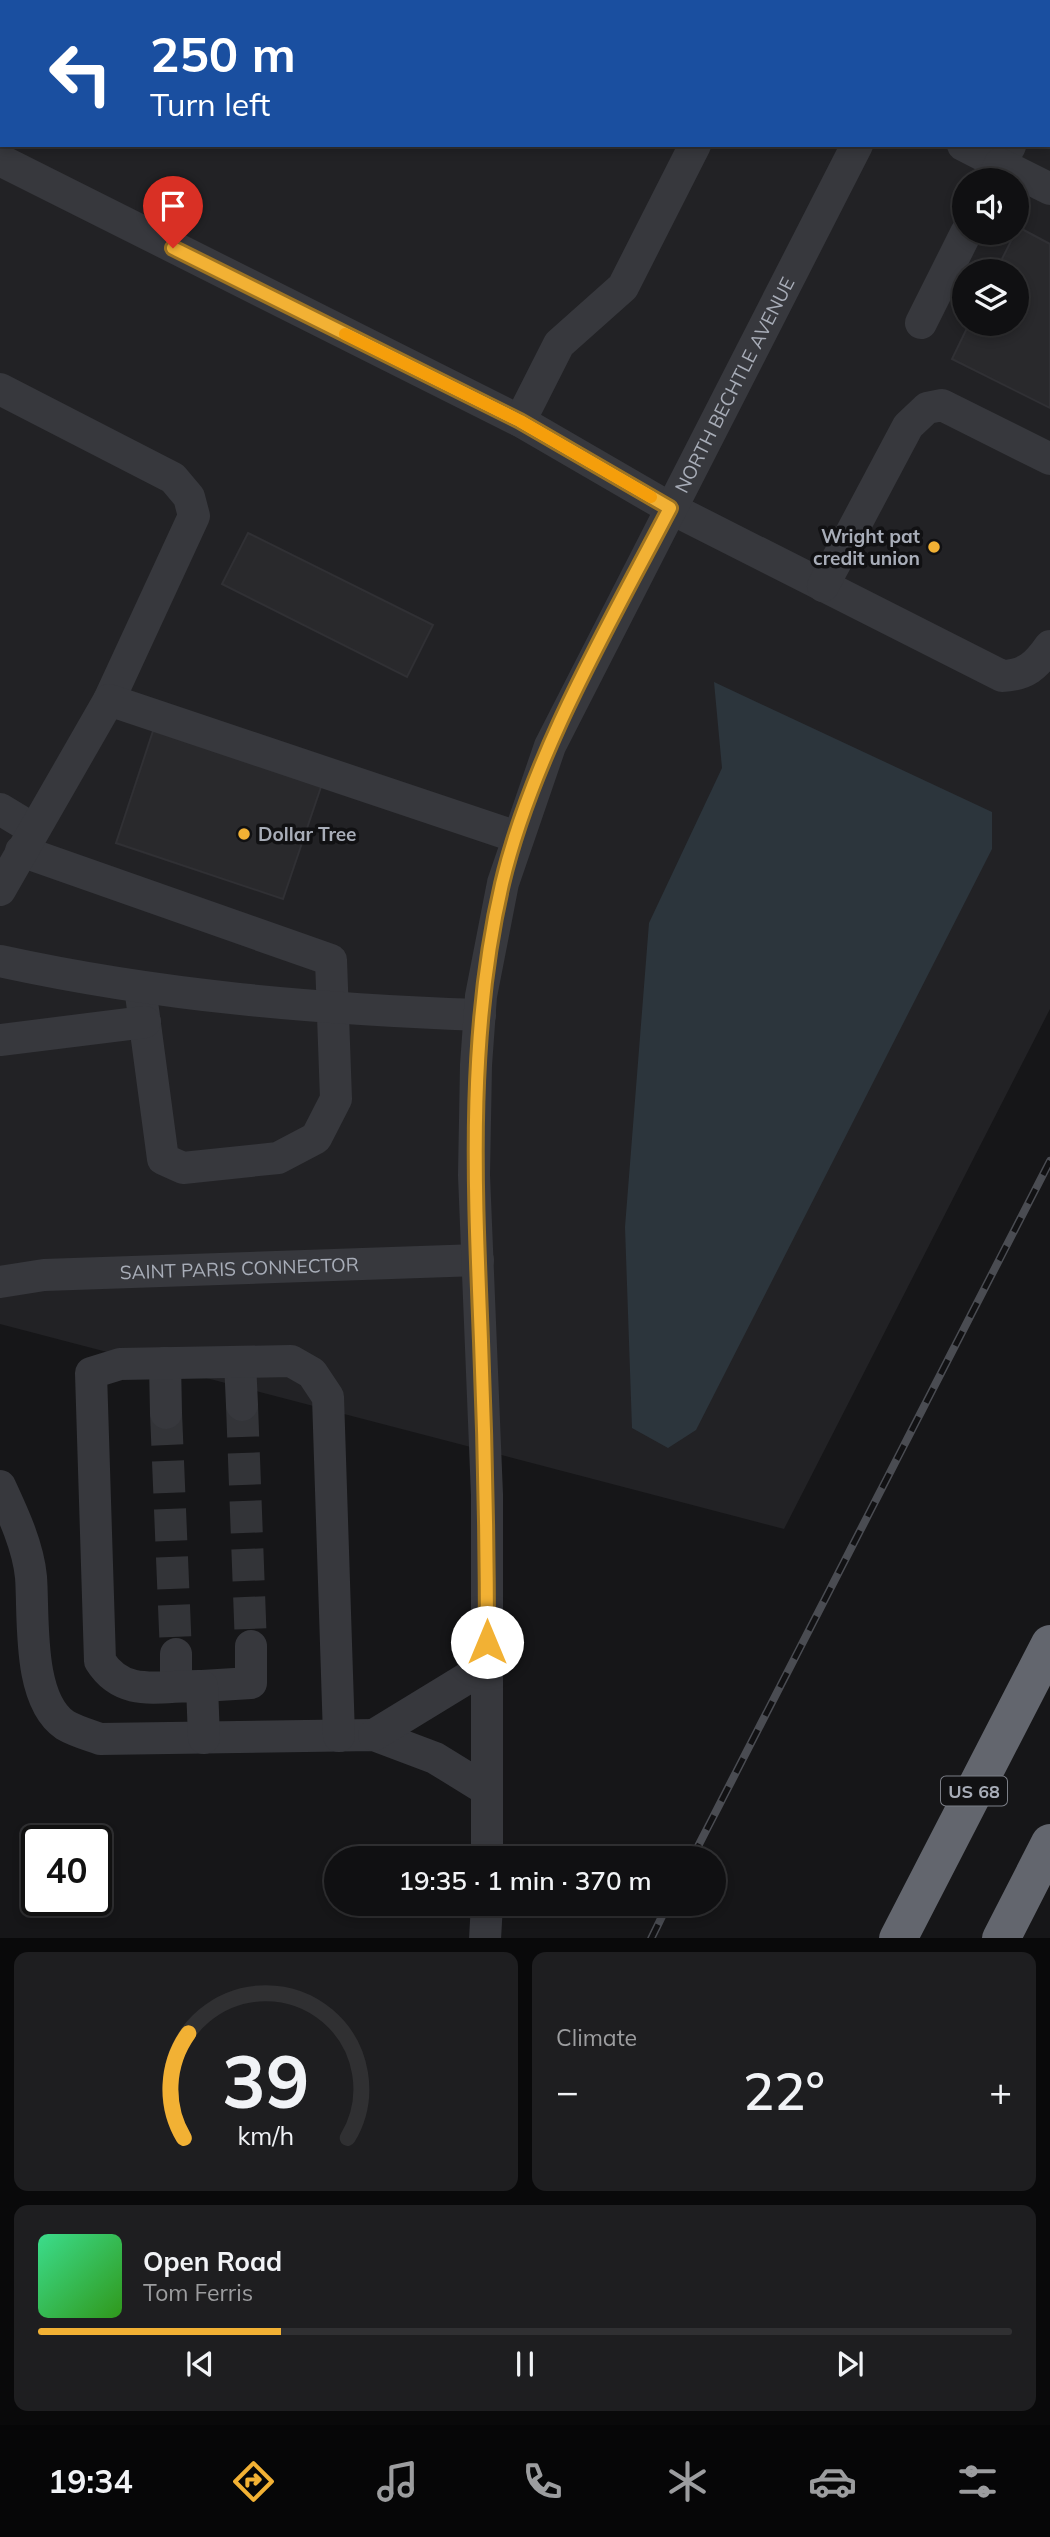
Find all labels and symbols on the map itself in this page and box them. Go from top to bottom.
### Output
pin [143,176,203,248]
street label: NORTH BECHTLE AVENUE [669,273,800,497]
place label: Wright pat credit union [813,524,920,570]
marker: Wright pat credit union [926,539,942,555]
place label: Dollar Tree [258,822,357,846]
marker: Dollar Tree [236,826,252,842]
street label: SAINT PARIS CONNECTOR [119,1252,359,1284]
position arrow [450,1605,524,1679]
road number: US 68 [941,1776,1007,1806]
speed limit sign: 40 [21,1825,112,1916]

